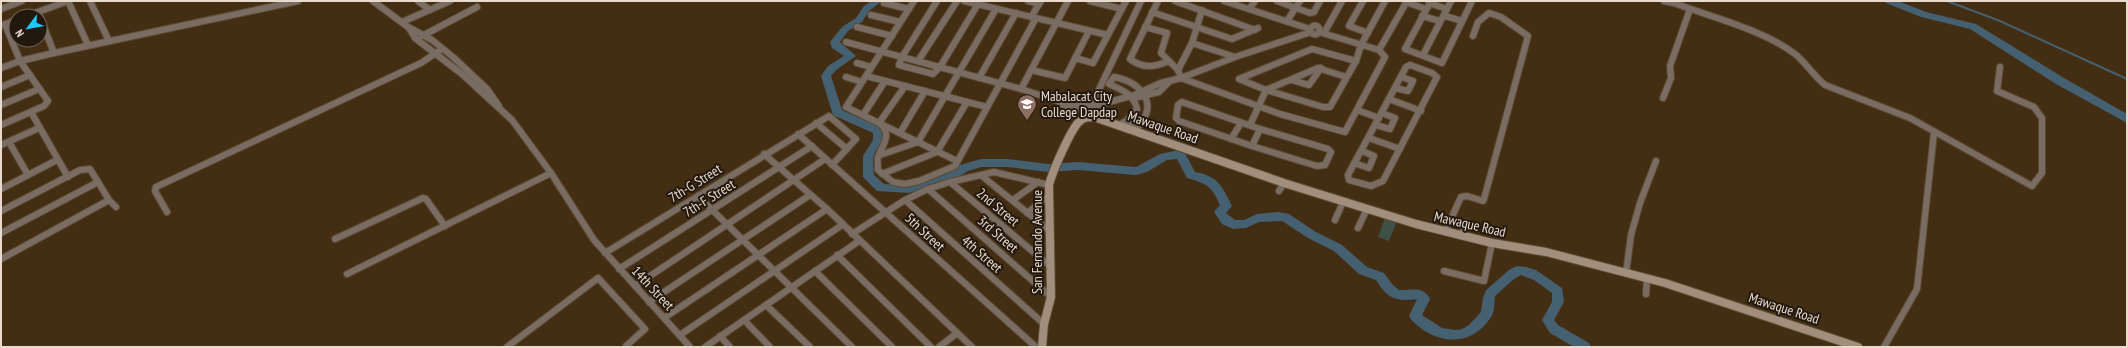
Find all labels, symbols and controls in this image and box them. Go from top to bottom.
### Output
north arrow [8,8,48,48]
text: N [12,27,27,40]
place label: Mabalacat City College Dapdap [1041,87,1117,121]
school or university icon: Mabalacat City College Dapdap [1016,93,1038,121]
street label: Mawaque Road [1125,107,1201,147]
street label: 7th-G Street [665,160,725,206]
street label: 7th-F Street [680,175,738,221]
street label: 2nd Street [973,184,1023,230]
street label: San Fernando Avenue [1028,190,1046,294]
street label: Mawaque Road [1432,207,1508,241]
street label: 5th Street [901,209,949,255]
street label: 3rd Street [974,211,1022,257]
street label: 4th Street [958,231,1006,277]
street label: 14th Street [628,262,678,314]
street label: Mawaque Road [1746,288,1822,328]

